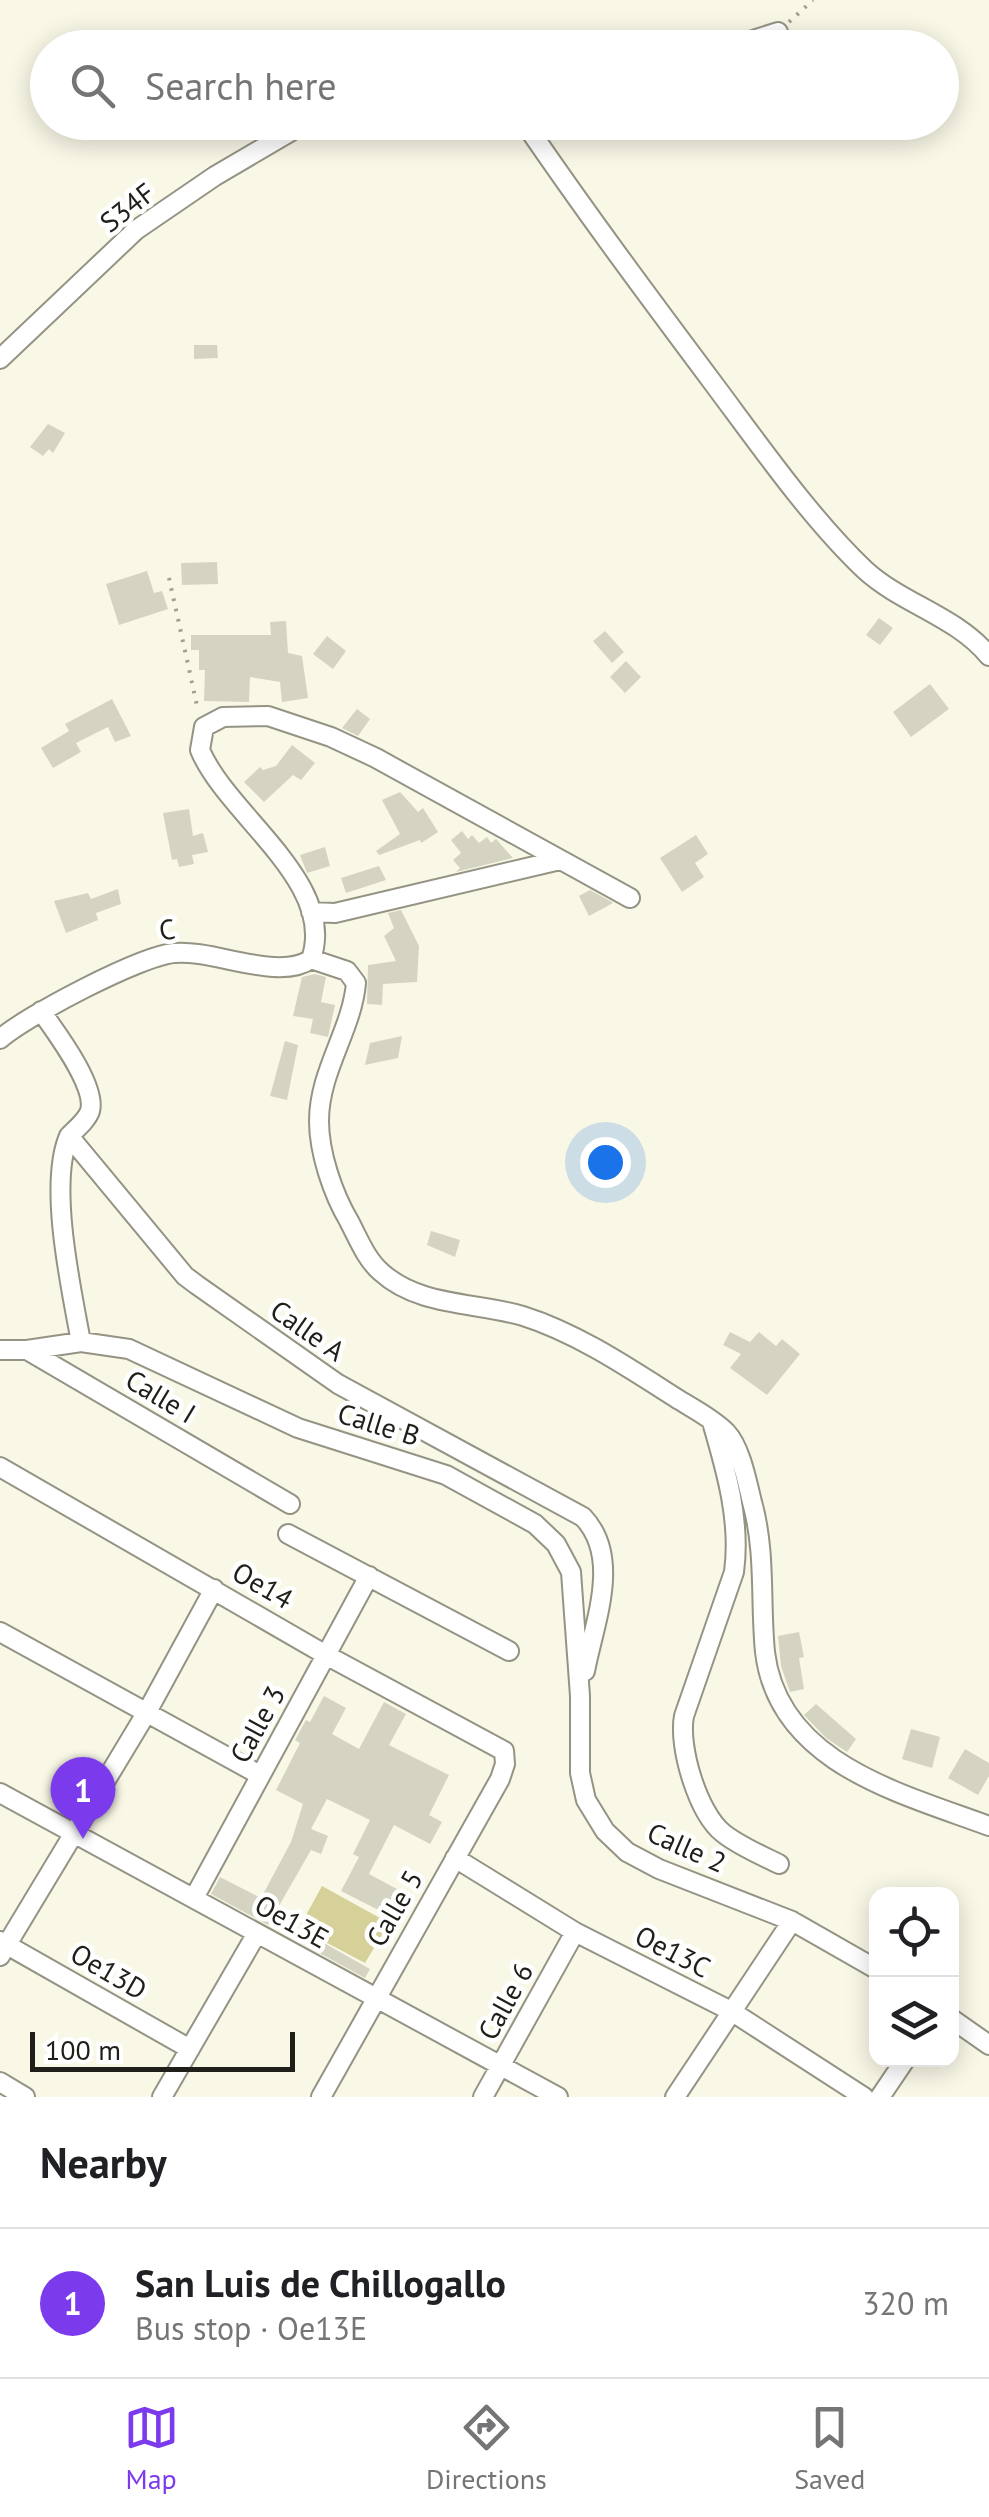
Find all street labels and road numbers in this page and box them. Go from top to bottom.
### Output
street label: S34F [92,174,162,240]
street label: C [157,910,177,948]
street label: Calle A [263,1291,353,1369]
street label: Calle I [119,1361,203,1431]
street label: Calle B [334,1394,424,1454]
street label: Oe14 [226,1553,300,1617]
street label: Calle 3 [221,1679,293,1769]
street label: Calle 2 [642,1813,732,1881]
street label: Calle 5 [357,1863,431,1953]
street label: Oe13E [249,1886,335,1956]
street label: Oe13C [629,1916,717,1986]
street label: Oe13D [64,1934,154,2008]
street label: Calle 6 [469,1956,541,2046]

